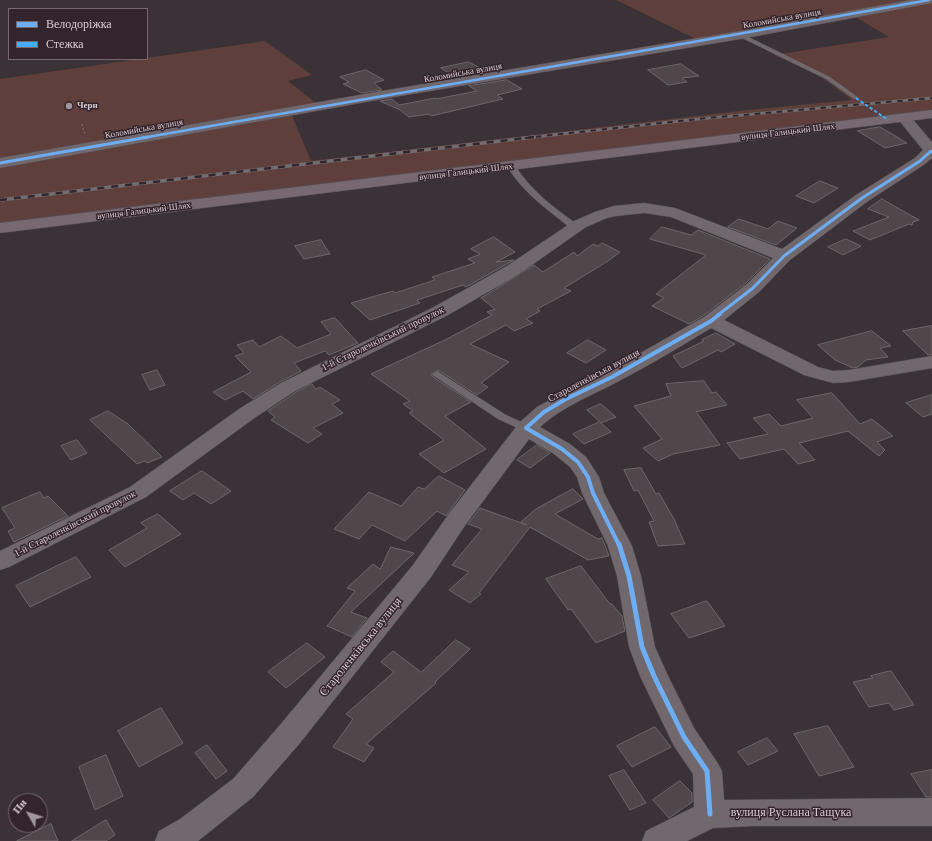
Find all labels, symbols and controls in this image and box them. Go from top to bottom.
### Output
street label: Коломийська вулиця [742,7,822,31]
legend [8,8,148,60]
text: Велодоріжка [46,17,112,31]
text: Стежка [46,37,84,51]
street label: Коломийська вулиця [423,61,503,85]
marker: Черн [64,101,74,111]
place label: Черн [77,101,98,111]
street label: Коломийська вулиця [104,117,184,141]
street label: вулиця Галицький Шлях [741,121,835,143]
street label: вулиця Галицький Шлях [419,161,513,183]
street label: вулиця Галицький Шлях [97,200,191,222]
street label: 1-й Староленківський провулок [320,304,446,374]
street label: Староленківська вулиця [546,347,642,405]
street label: 1-й Староленківський провулок [12,488,138,560]
street label: Староленківська вулиця [317,595,405,699]
north arrow [8,793,48,833]
text: Пн [10,797,29,816]
street label: вулиця Руслана Тащука [731,806,851,820]

